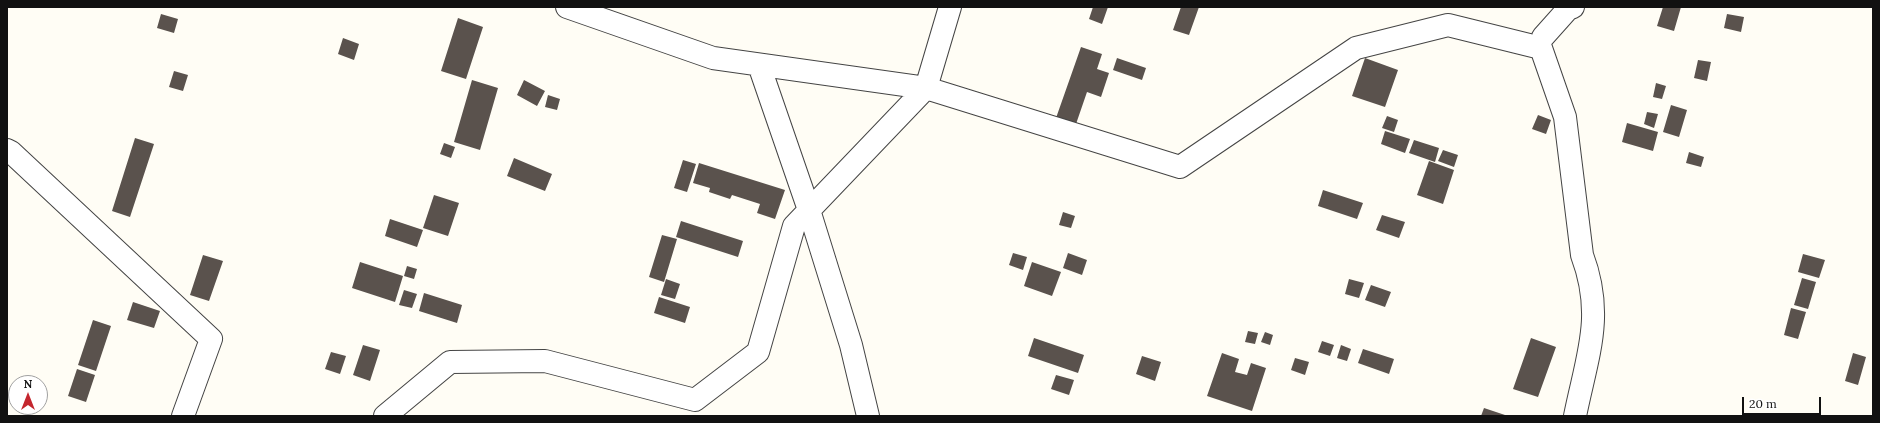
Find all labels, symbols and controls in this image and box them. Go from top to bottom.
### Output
north arrow [8,375,48,415]
text: N [24,377,32,391]
scale bar [1744,389,1823,415]
text: 20 m [1749,396,1777,411]

